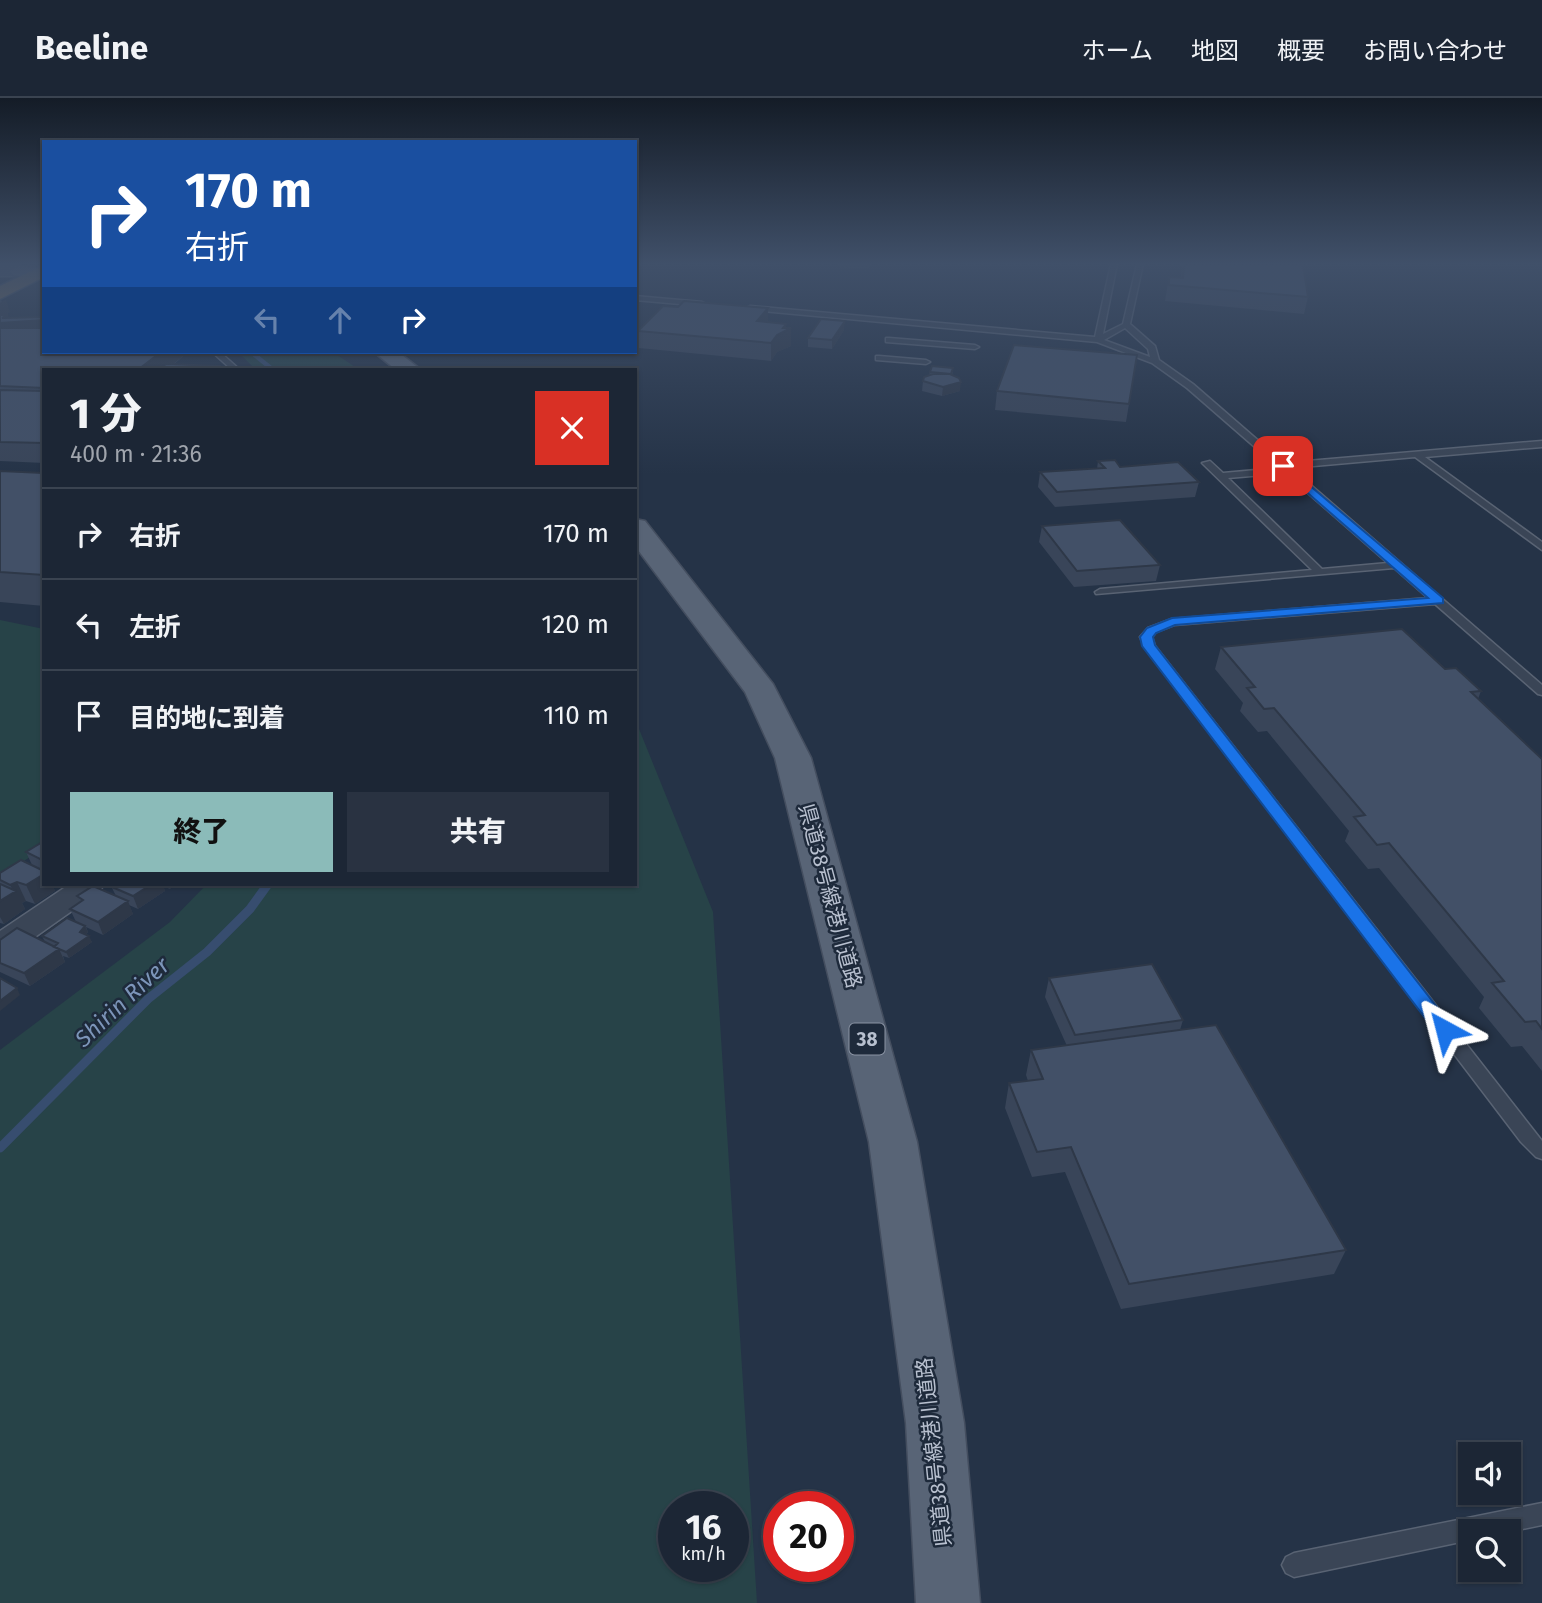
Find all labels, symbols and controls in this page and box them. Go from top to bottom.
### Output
text: Beeline [35,28,148,68]
text: ホーム [1082,37,1153,65]
text: 地図 [1191,37,1239,65]
text: 概要 [1277,37,1325,65]
text: お問い合わせ [1363,37,1507,65]
text: 170 m [185,161,312,220]
icon: right [70,168,161,259]
text: 右折 [185,228,249,266]
icon: left [248,301,286,339]
icon: ahead [321,301,359,339]
icon: right [394,301,432,339]
text: 1 分 [70,389,141,439]
button: close [535,391,609,465]
pin [1253,436,1313,496]
text: 400 m · 21:36 [70,440,202,468]
icon: arrive [1264,447,1302,485]
icon: right [70,515,108,553]
text: 170 m [543,518,609,549]
text: 右折 [129,521,181,552]
icon: left [70,606,108,644]
text: 120 m [541,609,609,640]
text: 左折 [129,612,181,643]
icon: arrive [70,697,108,735]
text: 110 m [543,700,609,731]
text: 目的地に到着 [129,703,285,734]
button: 終了 [70,792,333,872]
button: 共有 [347,792,609,872]
street label: 県道38号線港川道路 [793,801,867,991]
water label: Shirin River [68,950,176,1053]
position arrow [1408,993,1482,1067]
road number: 38 [850,1023,884,1054]
street label: 県道38号線港川道路 [911,1356,957,1548]
map controls [1458,1442,1521,1582]
button: sound [1458,1442,1521,1505]
speed limit sign: 20 [763,1491,854,1582]
text: 16 [686,1506,721,1548]
button: search [1458,1519,1521,1582]
text: km/h [681,1543,726,1565]

